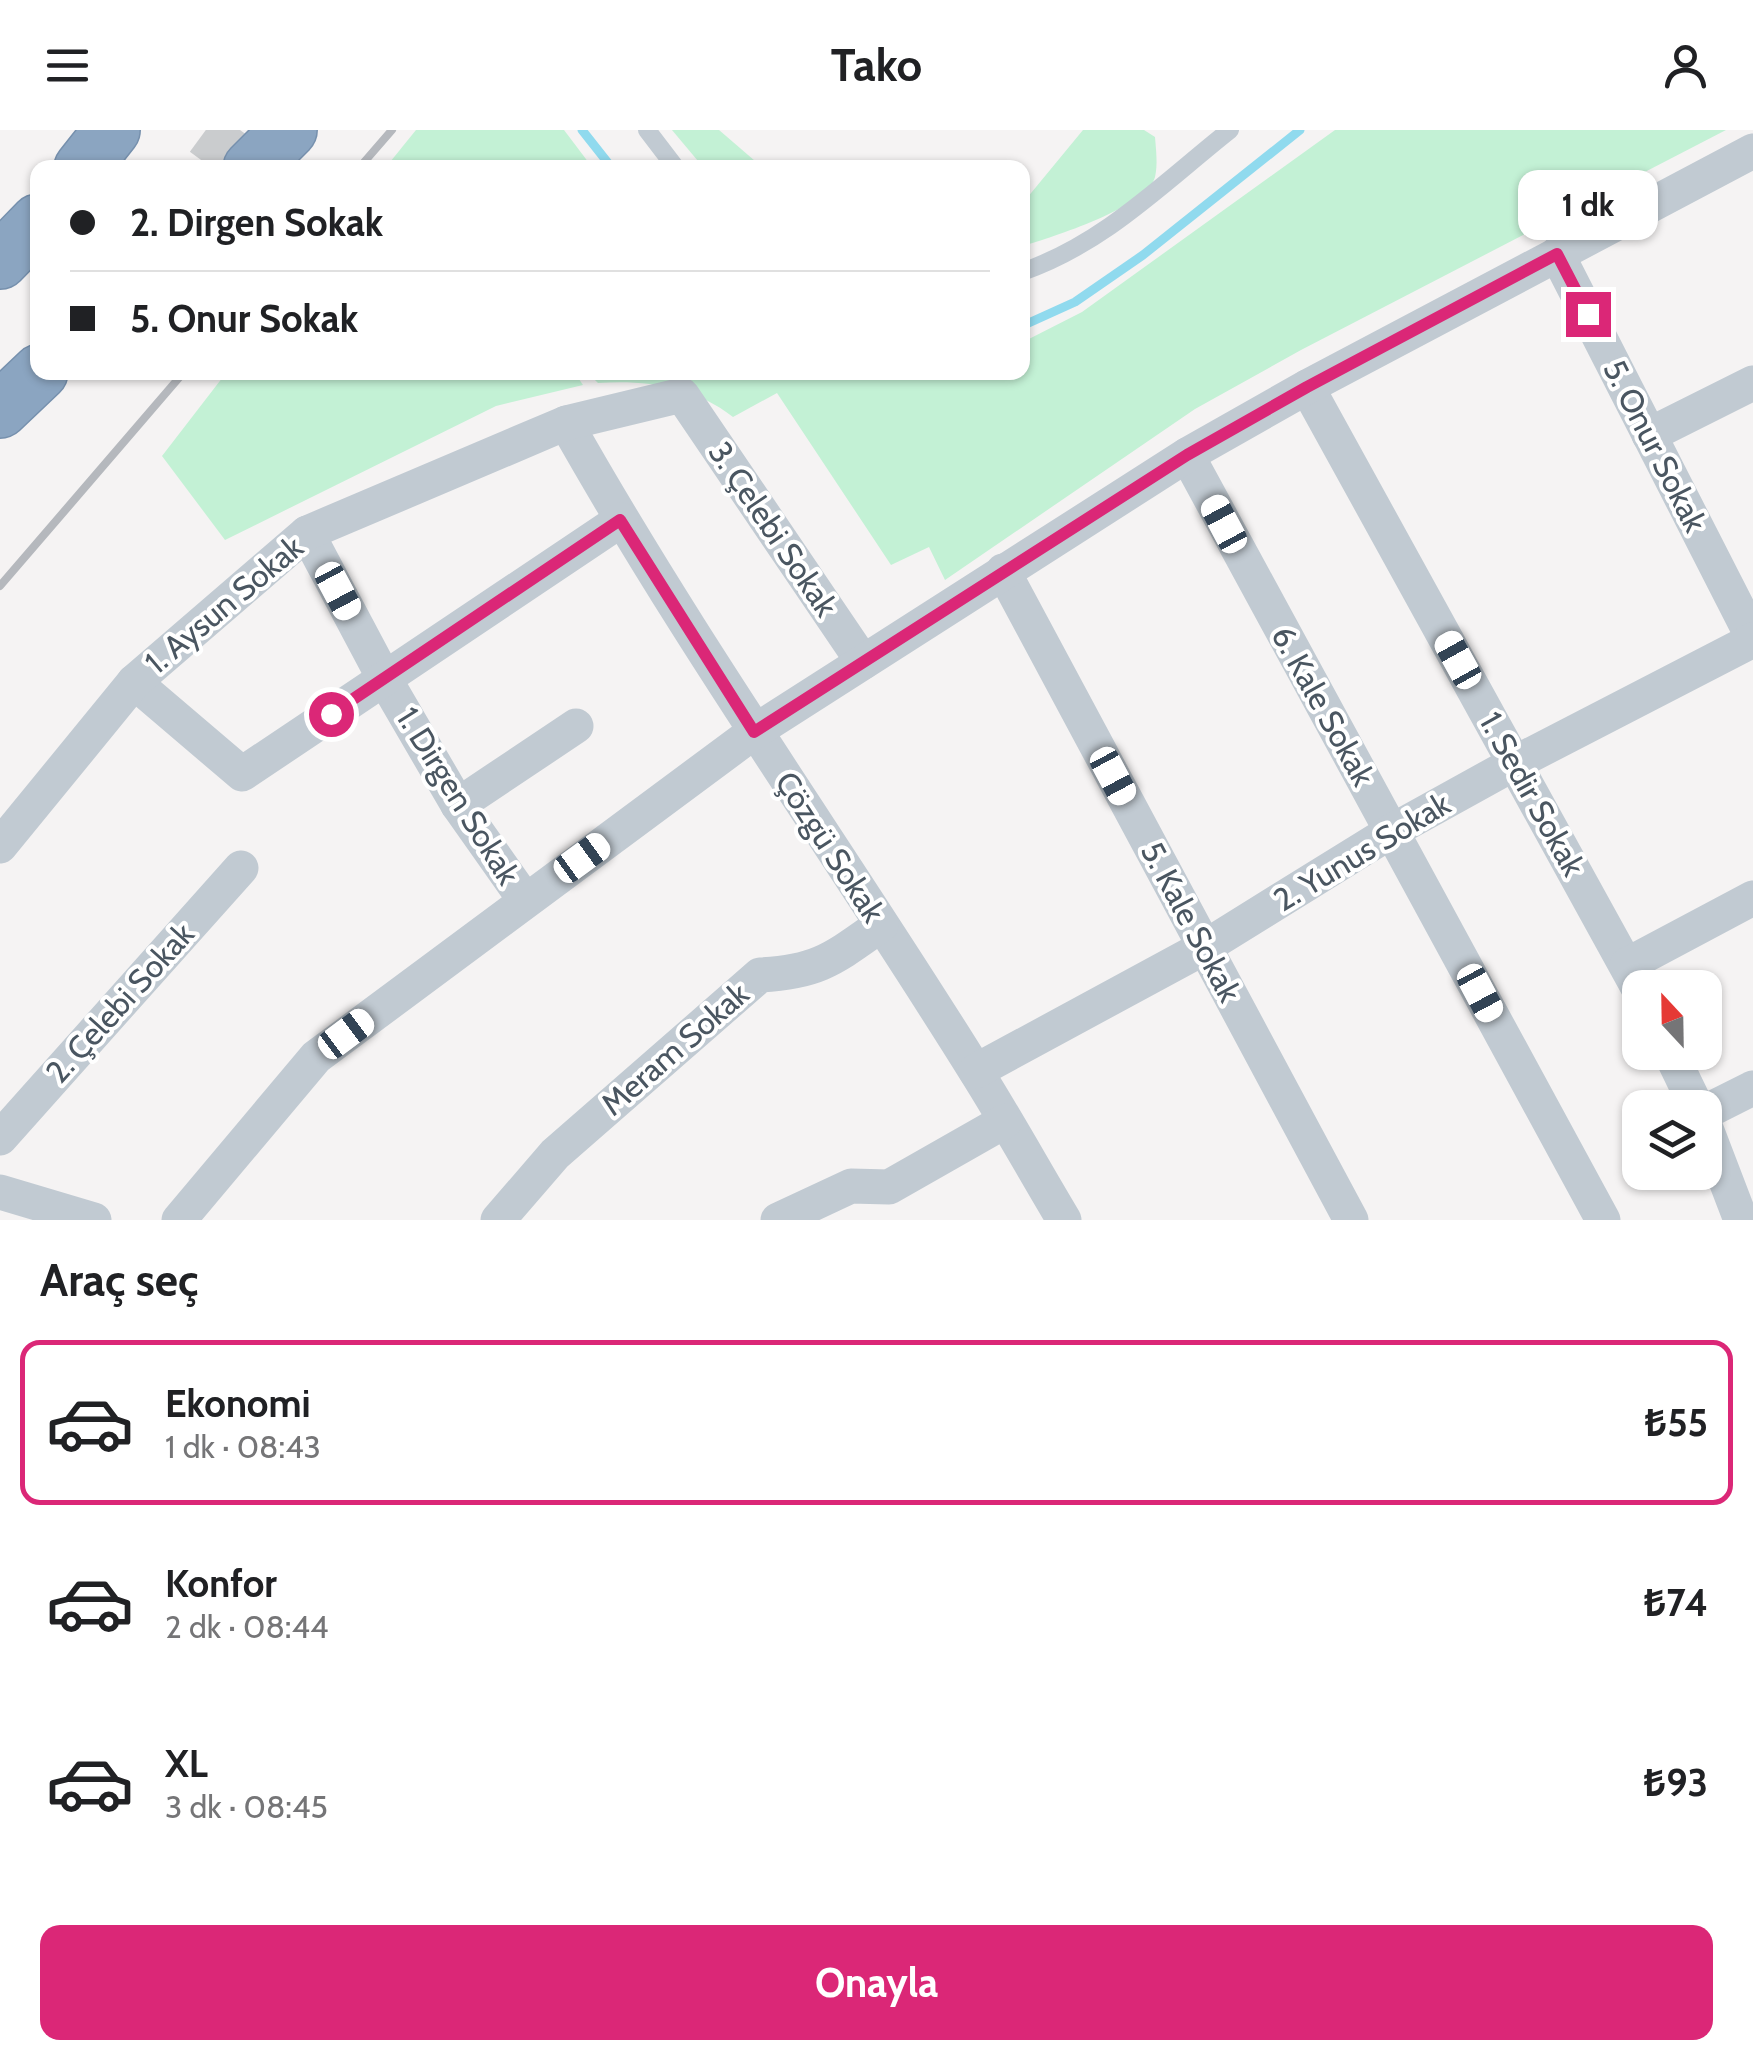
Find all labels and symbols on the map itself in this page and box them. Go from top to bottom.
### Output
callout: 1 dk [1518,169,1658,239]
route end [1566,292,1611,337]
street label: 5. Onur Sokak [1595,353,1716,539]
street label: 3. Çelebi Sokak [701,434,847,624]
car [1197,490,1251,558]
street label: 1. Aysun Sokak [137,527,311,682]
car [311,557,365,625]
street label: 6. Kale Sokak [1264,619,1384,793]
car [1430,626,1486,694]
route start [309,692,354,737]
street label: 1. Dirgen Sokak [388,700,529,892]
street label: 1. Sedir Sokak [1471,705,1594,883]
car [1086,742,1140,810]
street label: Çözgü Sokak [767,764,894,930]
street label: 2. Yunus Sokak [1267,783,1458,919]
car [549,828,615,888]
street label: 5. Kale Sokak [1133,835,1250,1009]
street label: 2. Çelebi Sokak [38,914,202,1091]
car [1453,959,1507,1027]
north arrow [1622,970,1722,1070]
street label: Meram Sokak [593,974,757,1123]
car [313,1004,379,1064]

